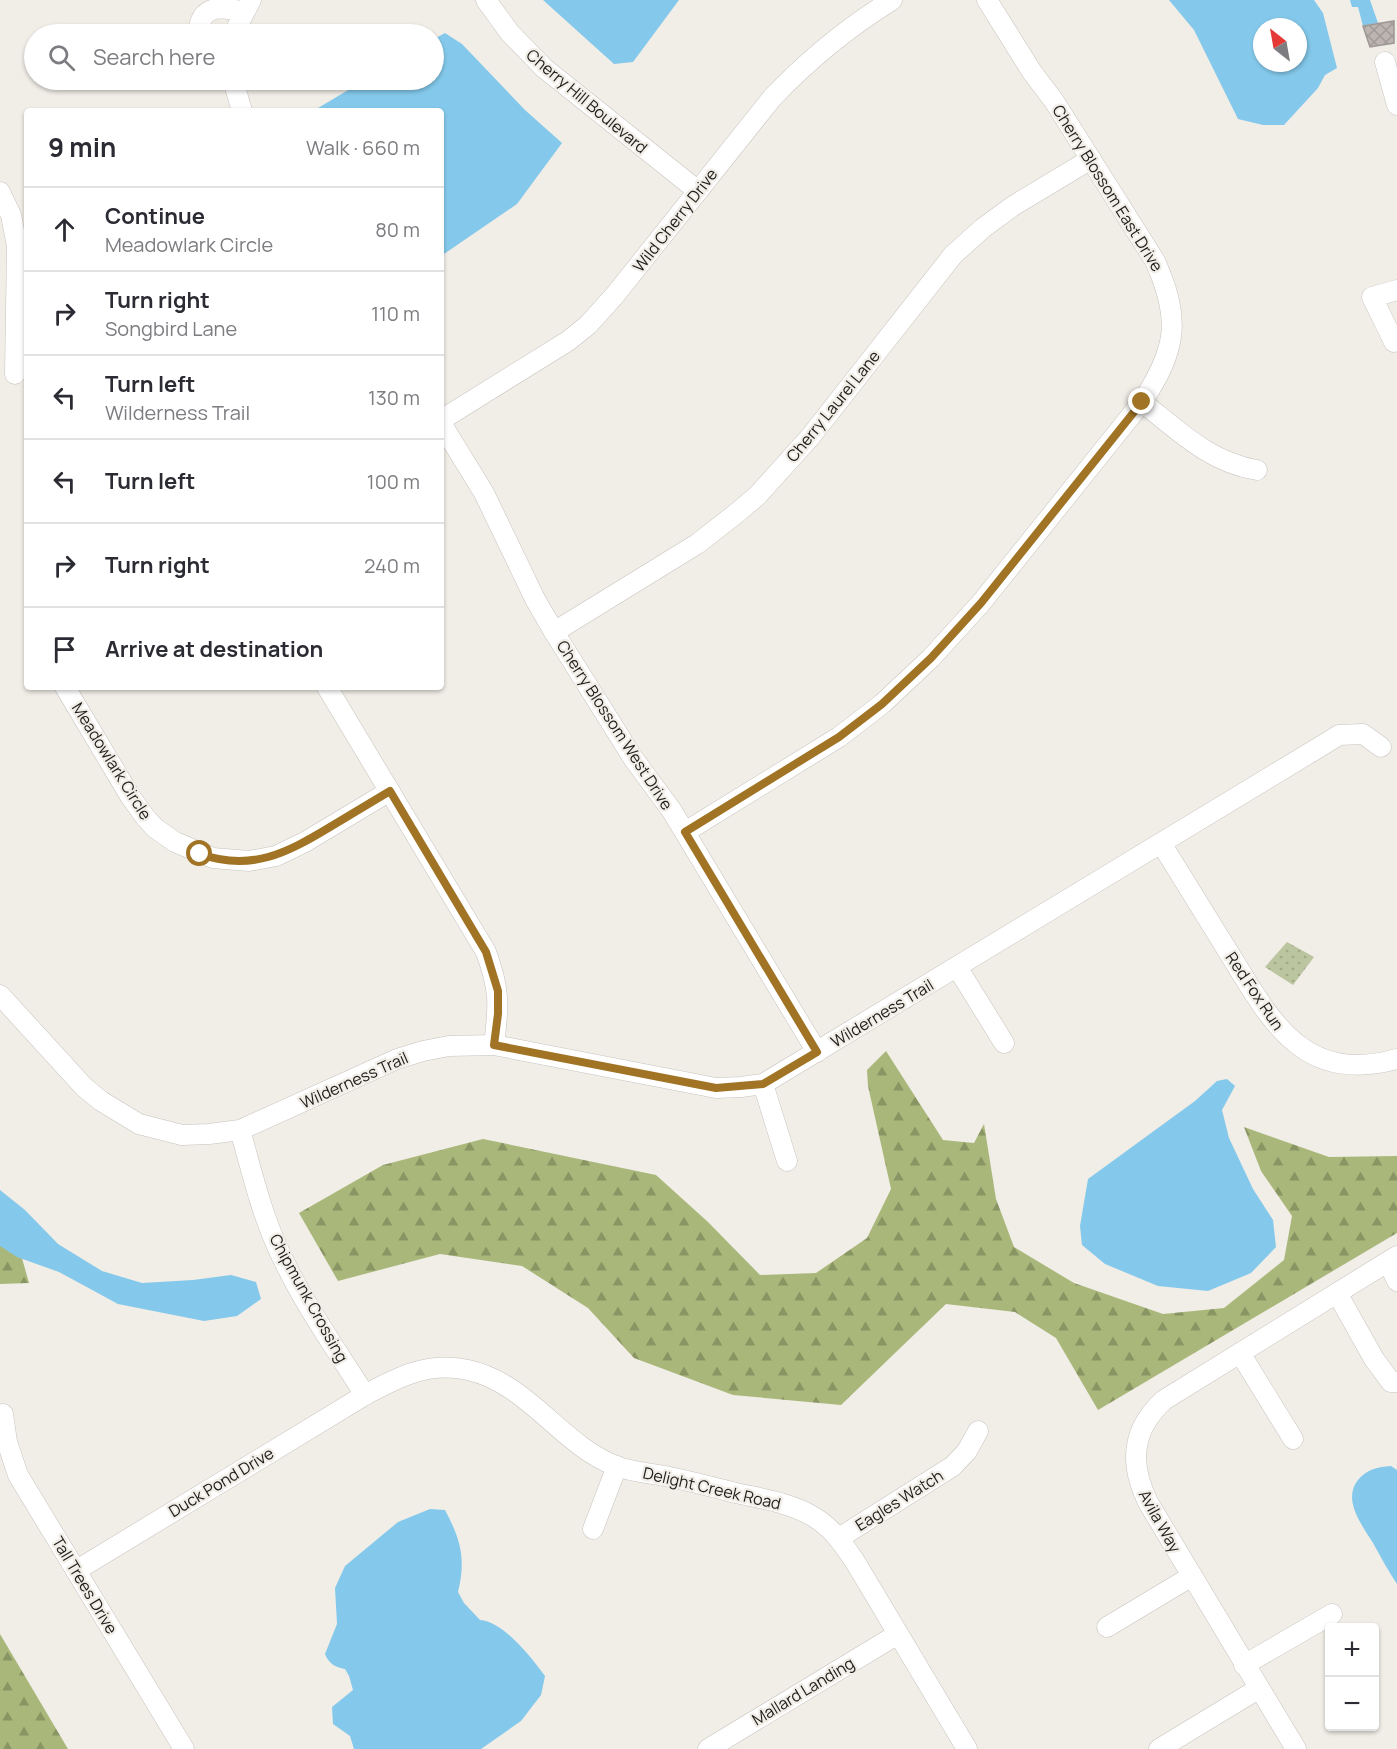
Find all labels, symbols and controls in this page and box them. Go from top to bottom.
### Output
north arrow [1253,18,1307,72]
search box [24,24,444,90]
icon: search [45,41,78,74]
text: Search here [93,42,215,72]
street label: Cherry Hill Boulevard [522,44,652,158]
street label: Cherry Blossom East Drive [1048,100,1168,276]
text: 9 min [48,129,116,165]
text: Walk · 660 m [306,134,420,161]
street label: Wild Cherry Drive [628,164,722,276]
text: Continue [105,201,205,231]
icon: ahead [48,213,81,246]
text: 80 m [375,216,420,243]
text: Meadowlark Circle [105,231,273,258]
text: Turn right [105,285,210,315]
icon: right [48,297,81,330]
text: 110 m [371,300,420,327]
text: Songbird Lane [105,315,237,342]
street label: Cherry Laurel Lane [781,346,885,466]
text: Turn left [105,369,195,399]
icon: left [48,381,81,414]
text: 130 m [368,384,420,411]
route end [1128,388,1154,414]
text: Wilderness Trail [105,399,250,426]
icon: left [48,465,81,498]
text: Turn left [105,466,195,496]
text: 100 m [367,468,420,495]
icon: right [48,549,81,582]
text: Turn right [105,550,210,580]
text: 240 m [364,552,420,579]
icon: arrive [48,633,81,666]
text: Arrive at destination [105,634,323,664]
street label: Cherry Blossom West Drive [552,636,678,814]
street label: Meadowlark Circle [67,698,157,824]
route start [186,840,212,866]
street label: Red Fox Run [1221,948,1289,1034]
street label: Wilderness Trail [827,974,937,1052]
street label: Wilderness Trail [297,1046,411,1114]
street label: Chipmunk Crossing [265,1230,353,1366]
street label: Duck Pond Drive [164,1442,278,1522]
street label: Delight Creek Road [641,1461,783,1515]
street label: Eagles Watch [851,1464,947,1536]
street label: Avila Way [1134,1486,1186,1557]
street label: Tall Trees Drive [47,1532,123,1638]
map controls [1325,1623,1379,1731]
button: + [1325,1623,1379,1677]
street label: Mallard Landing [748,1652,858,1730]
button: − [1325,1677,1379,1731]

